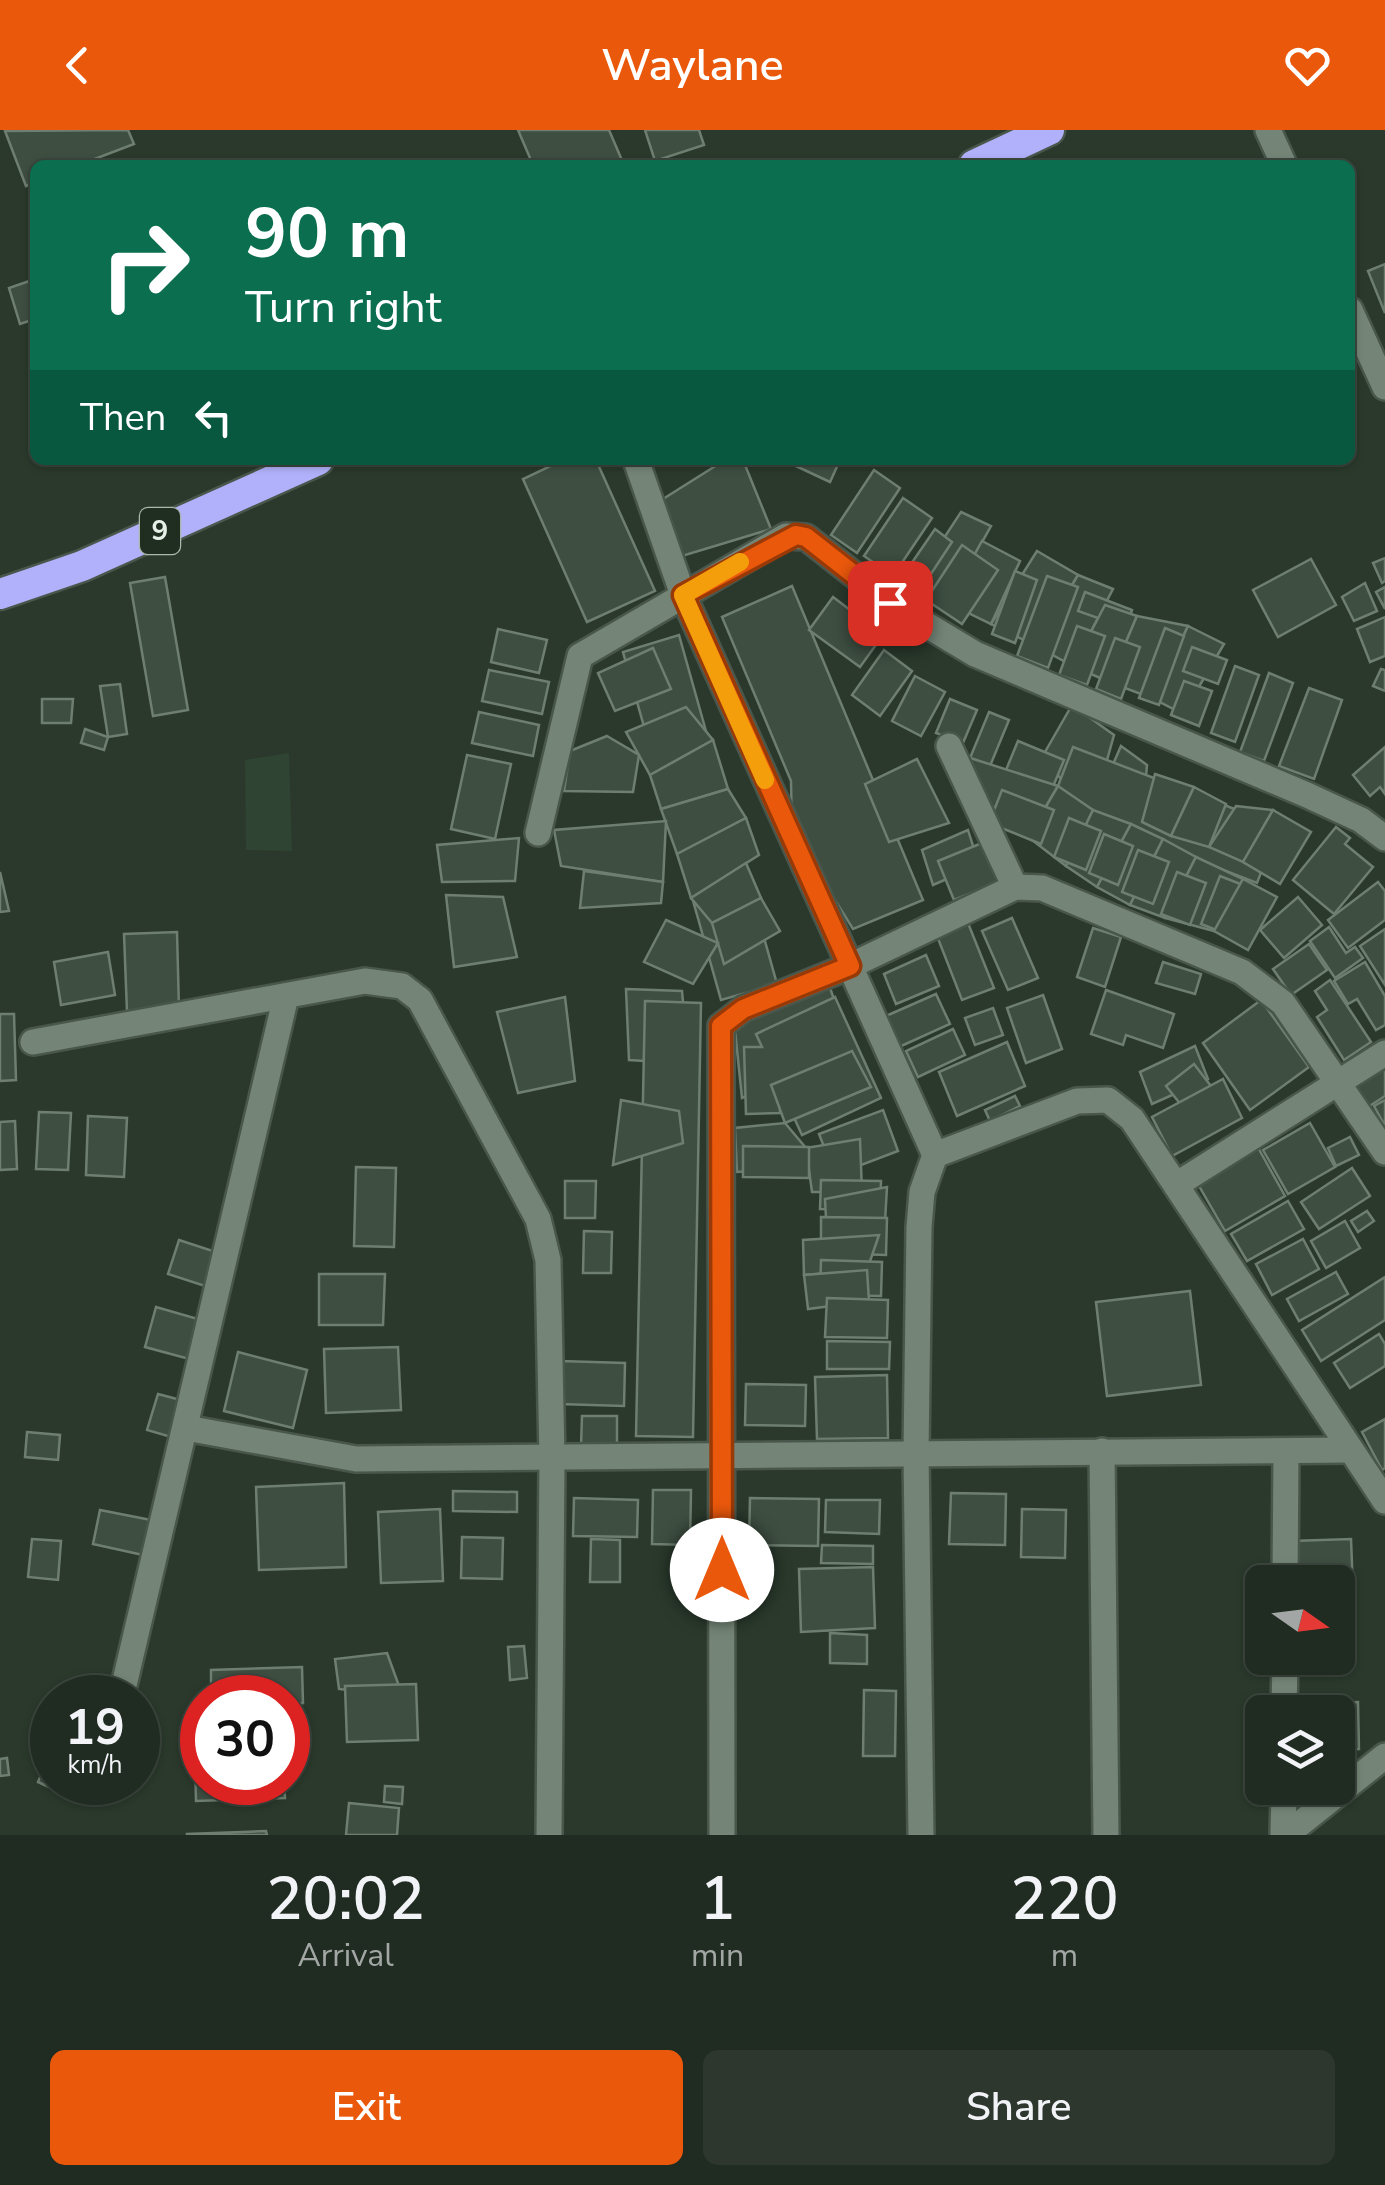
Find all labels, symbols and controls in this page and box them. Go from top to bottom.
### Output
text: Waylane [601,35,784,96]
icon: back [50,38,105,93]
icon: heart [1280,38,1335,93]
text: 90 m [245,186,409,282]
icon: right [80,200,210,330]
text: Turn right [245,277,442,338]
icon: left [186,390,241,445]
text: Then [80,392,166,443]
road number: 9 [140,508,180,554]
pin [848,561,933,646]
icon: arrive [863,576,918,631]
position arrow [670,1518,774,1622]
north arrow [1245,1565,1355,1675]
map controls [1245,1565,1355,1805]
speed limit sign: 30 [180,1675,310,1805]
text: 19 [65,1693,125,1762]
button: layers [1245,1695,1355,1805]
text: km/h [67,1748,123,1782]
text: 20:02 [266,1858,425,1940]
text: 1 [700,1858,736,1940]
text: 220 [1011,1858,1119,1940]
text: Arrival [297,1934,394,1977]
text: min [691,1934,744,1977]
text: m [1051,1934,1078,1977]
button: Exit [50,2050,683,2165]
button: Share [703,2050,1335,2165]

